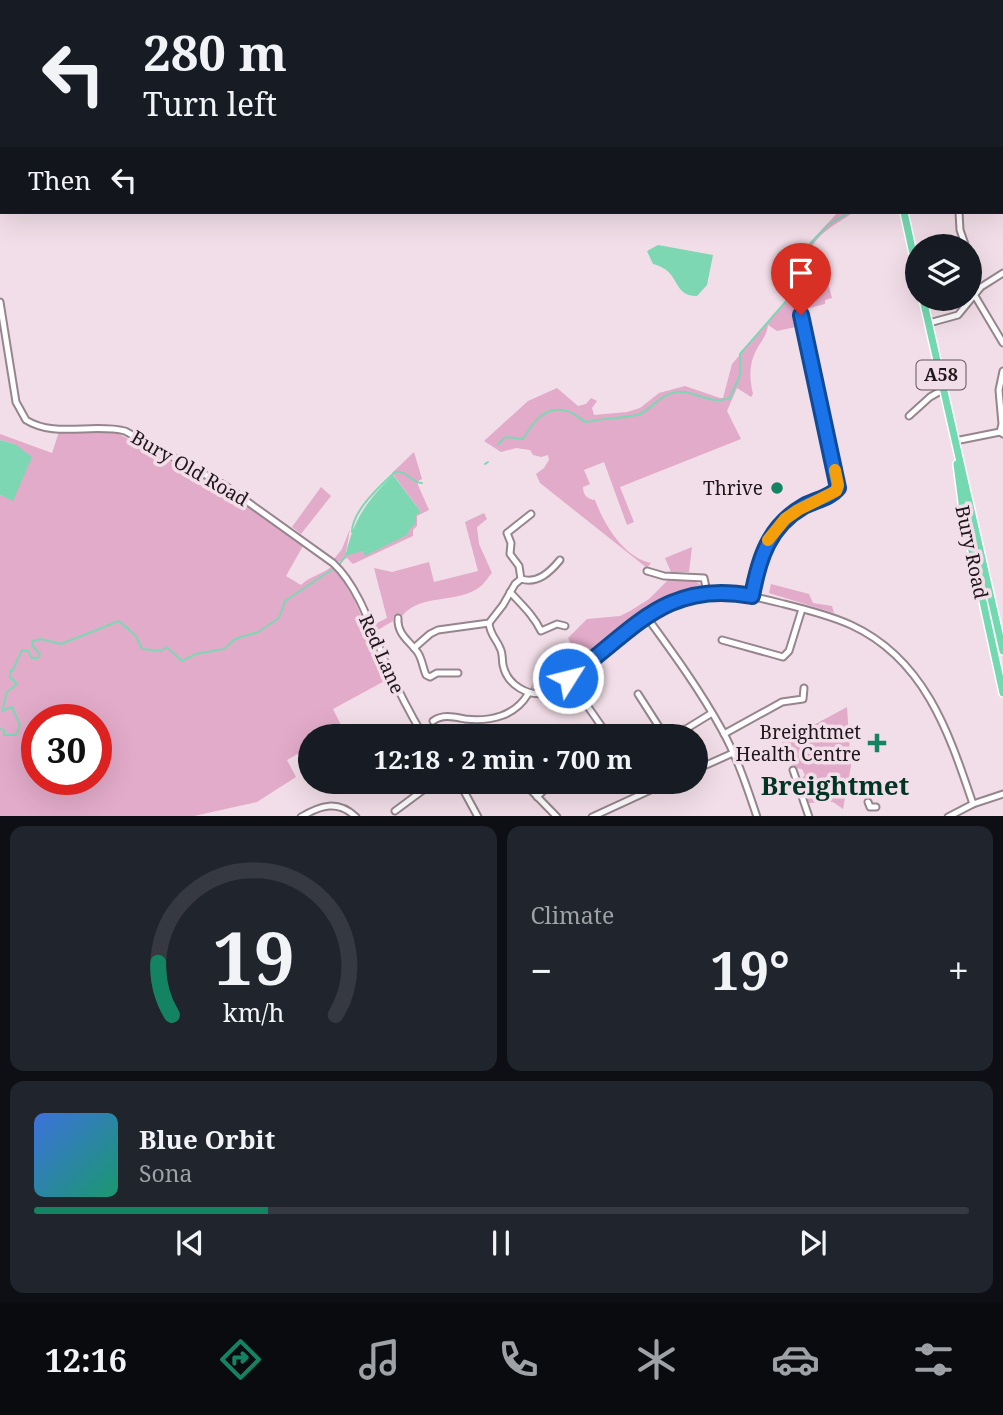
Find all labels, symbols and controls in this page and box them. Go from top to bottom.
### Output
text: 280 m [143,19,287,85]
icon: left [28,28,119,119]
text: Turn left [143,82,277,125]
icon: left [105,161,143,199]
text: Then [28,162,91,198]
map controls [905,234,982,311]
button: layers [905,234,982,311]
pin [771,243,831,315]
icon: arrive [782,254,820,292]
road number: A58 [916,360,965,390]
street label: Bury Old Road [127,424,254,512]
place label: Thrive [703,475,763,501]
marker: Thrive [769,480,785,496]
street label: Bury Road [949,503,995,601]
street label: Red Lane [353,610,411,698]
position arrow [531,641,605,715]
speed limit sign: 30 [21,704,112,795]
place label: Breightmet Health Centre [736,719,861,767]
marker: Breightmet Health Centre [867,733,887,753]
text: 12:18 · 2 min · 700 m [373,741,633,777]
district label: Breightmet [761,767,910,803]
text: Climate [531,899,614,931]
text: 19 [212,907,294,1006]
text: 19° [710,934,790,1005]
text: − [531,944,553,996]
text: + [948,944,969,996]
text: km/h [223,994,284,1028]
text: Blue Orbit [139,1121,275,1157]
text: Sona [139,1157,193,1189]
icon: previous [171,1224,209,1262]
icon: pause [482,1224,520,1262]
icon: next [794,1224,832,1262]
icon: directions [216,1335,265,1384]
icon: music [355,1335,404,1384]
icon: phone [494,1335,543,1384]
icon: climate [632,1335,681,1384]
icon: car [771,1335,820,1384]
icon: filters [909,1335,958,1384]
text: 12:16 [45,1338,127,1381]

